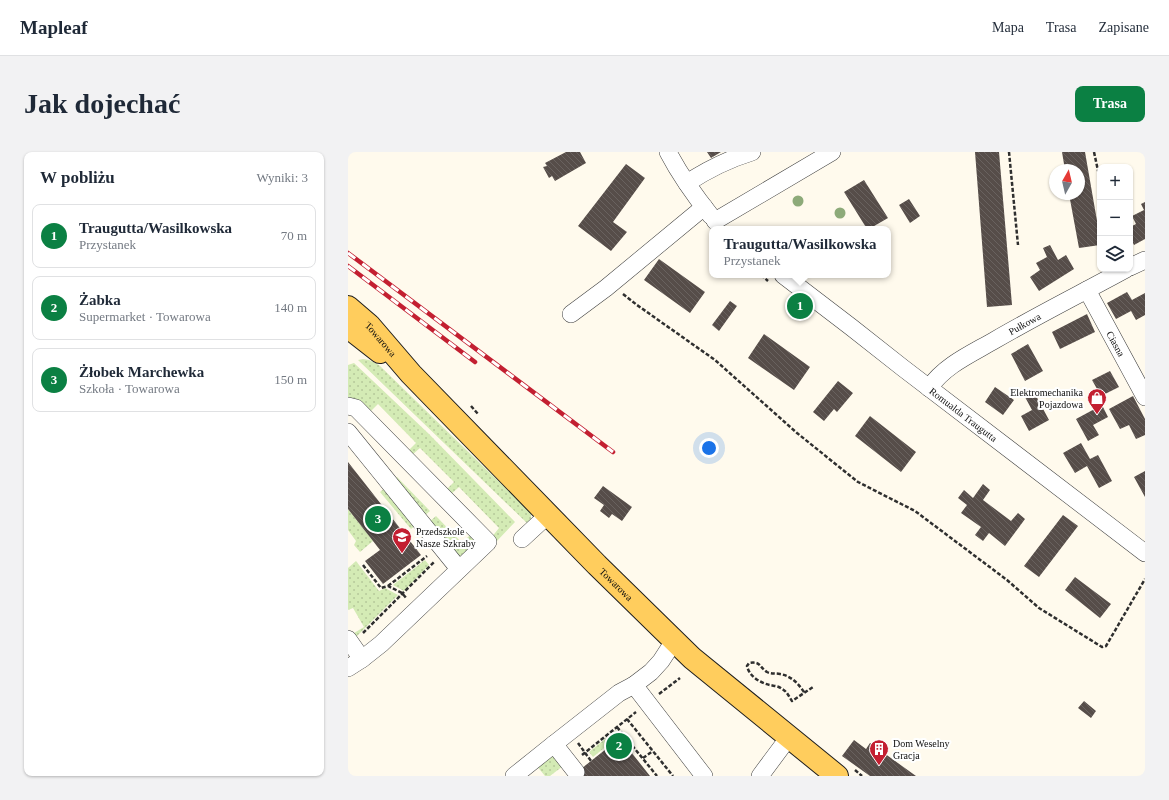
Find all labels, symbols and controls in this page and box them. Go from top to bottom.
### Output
text: Mapleaf [20,17,88,38]
text: Mapa [992,20,1024,35]
text: Trasa [1046,20,1076,35]
text: Zapisane [1098,20,1149,35]
button: Trasa [1075,86,1145,122]
text: Jak dojechać [24,88,180,119]
north arrow [1049,164,1085,200]
map controls [1097,164,1133,272]
button: + [1097,164,1133,200]
text: W pobliżu [40,168,115,187]
text: Wyniki: 3 [256,170,308,185]
button: − [1097,200,1133,236]
text: Traugutta/Wasilkowska [79,220,232,236]
popup [709,226,891,278]
text: 1 [51,228,57,243]
text: 70 m [281,228,307,243]
text: Traugutta/Wasilkowska [723,236,877,252]
button: layers [1097,236,1133,272]
text: Przystanek [79,237,136,252]
text: Przystanek [723,253,781,268]
pin: 1 [787,291,813,321]
text: Żabka [79,292,121,308]
text: 2 [51,300,57,315]
text: 140 m [274,300,307,315]
text: Supermarket · Towarowa [79,309,211,324]
street label: Pułkowa [1007,310,1043,337]
street label: Towarowa [363,319,399,359]
street label: Ciasna [1104,329,1127,359]
text: Żłobek Marchewka [79,364,204,380]
text: 3 [51,372,57,387]
text: 150 m [274,372,307,387]
text: Szkoła · Towarowa [79,381,180,396]
street label: Romualda Traugutta [927,385,1000,444]
place label: Elektromechanika Pojazdowa [1010,387,1084,410]
shop icon: Elektromechanika Pojazdowa [1086,387,1108,415]
your location [699,438,719,458]
pin: 3 [365,504,391,534]
school or university icon: Przedszkole Nasze Szkraby [391,526,413,554]
place label: Przedszkole Nasze Szkraby [416,526,476,549]
street label: Towarowa [597,566,635,603]
pin: 2 [606,731,632,761]
building icon: Dom Weselny Gracja [868,738,890,766]
place label: Dom Weselny Gracja [893,738,950,761]

